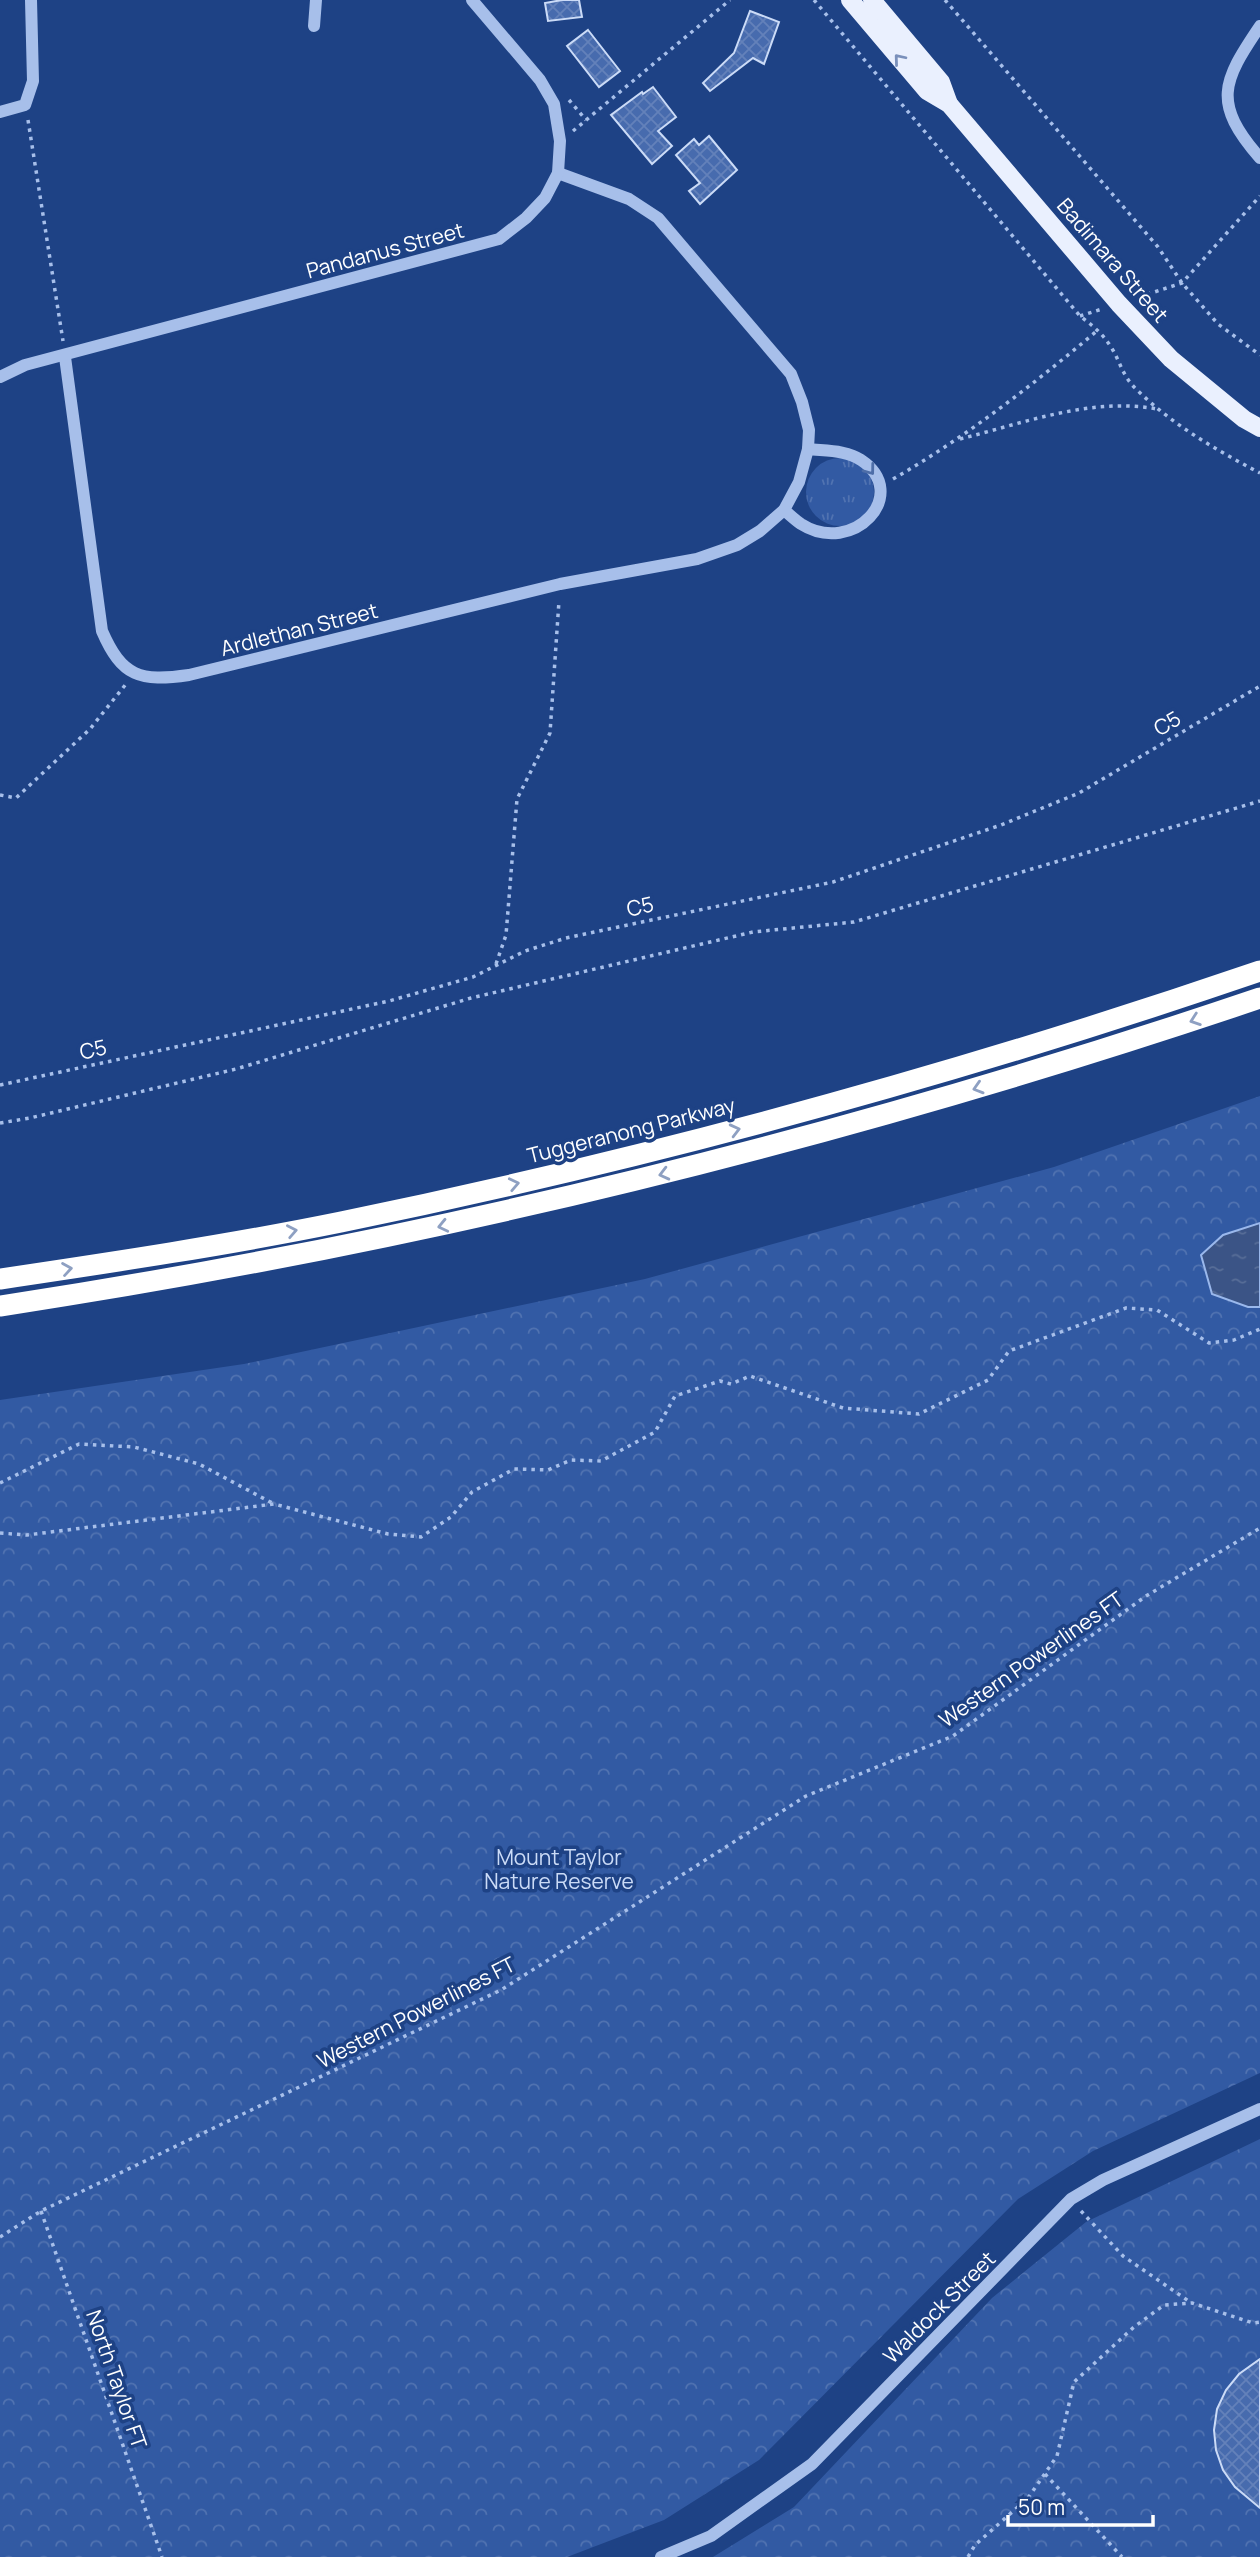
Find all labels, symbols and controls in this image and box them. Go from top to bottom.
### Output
one-way arrow [895,54,908,67]
street label: Badimara Street [1051,192,1175,328]
street label: Pandanus Street [303,215,467,285]
one-way arrow [862,463,874,475]
street label: Ardlethan Street [217,596,381,662]
street label: C5 [1148,704,1186,742]
street label: C5 [624,889,656,923]
one-way arrow [1190,1012,1202,1026]
street label: C5 [77,1032,109,1066]
one-way arrow [973,1080,985,1095]
street label: Tuggeranong Parkway [524,1091,738,1169]
one-way arrow [729,1124,741,1138]
one-way arrow [659,1166,671,1180]
one-way arrow [508,1177,520,1192]
one-way arrow [437,1217,449,1232]
one-way arrow [286,1224,298,1239]
one-way arrow [62,1262,73,1277]
street label: Western Powerlines FT [933,1584,1129,1733]
park label: Mount Taylor Nature Reserve [484,1843,634,1895]
street label: Western Powerlines FT [312,1950,520,2074]
street label: Waldock Street [877,2245,1001,2369]
street label: North Taylor FT [80,2306,154,2452]
scale bar [1008,2484,1153,2528]
text: 50 m [1018,2493,1065,2521]

